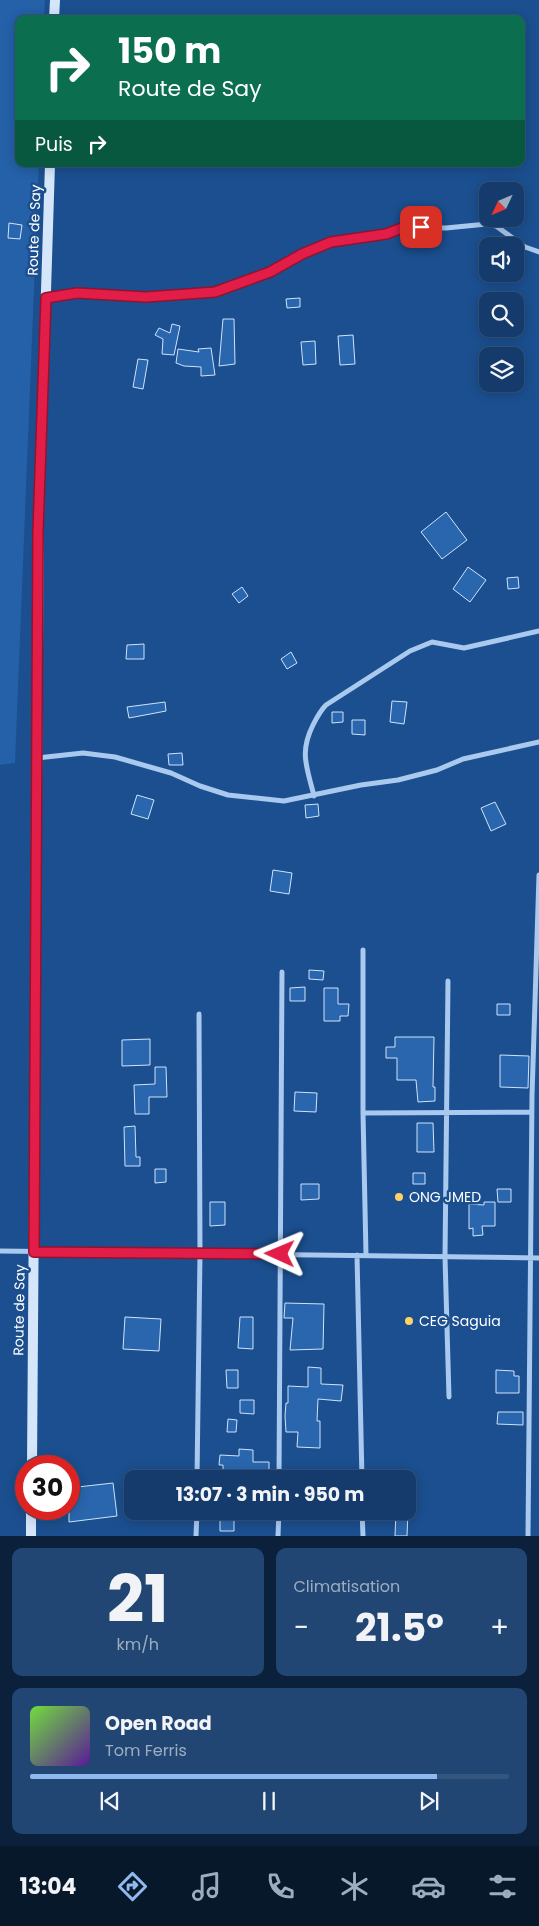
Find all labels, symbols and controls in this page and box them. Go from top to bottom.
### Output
text: 150 m [118,26,221,75]
icon: right [35,35,100,100]
text: Route de Say [118,73,262,104]
icon: right [83,130,111,158]
text: Puis [35,131,73,158]
north arrow [479,182,524,228]
map controls [479,182,524,392]
street label: Route de Say [22,184,46,276]
pin [400,206,442,248]
icon: arrive [407,213,435,241]
button: sound [479,237,524,282]
button: search [479,292,524,337]
button: layers [479,347,524,392]
place label: ONG JMED [409,1187,481,1207]
marker: ONG JMED [393,1191,405,1203]
position arrow [253,1227,305,1279]
street label: Route de Say [8,1264,30,1356]
place label: CEG Saguia [419,1311,501,1331]
marker: CEG Saguia [403,1315,415,1327]
speed limit sign: 30 [15,1455,80,1520]
text: 13:07 · 3 min · 950 m [176,1481,364,1508]
text: 21 [107,1554,169,1645]
text: Climatisation [294,1575,400,1598]
text: 21.5° [355,1601,444,1654]
text: − [294,1608,309,1647]
text: + [490,1608,509,1647]
text: km/h [116,1633,159,1656]
text: Open Road [105,1710,212,1737]
text: Tom Ferris [105,1739,187,1762]
icon: previous [96,1787,124,1815]
icon: pause [255,1787,283,1815]
icon: next [415,1787,443,1815]
icon: directions [115,1869,150,1904]
icon: music [189,1869,224,1904]
icon: phone [263,1869,298,1904]
icon: climate [337,1869,372,1904]
icon: car [411,1869,446,1904]
icon: filters [485,1869,520,1904]
text: 13:04 [19,1871,77,1902]

